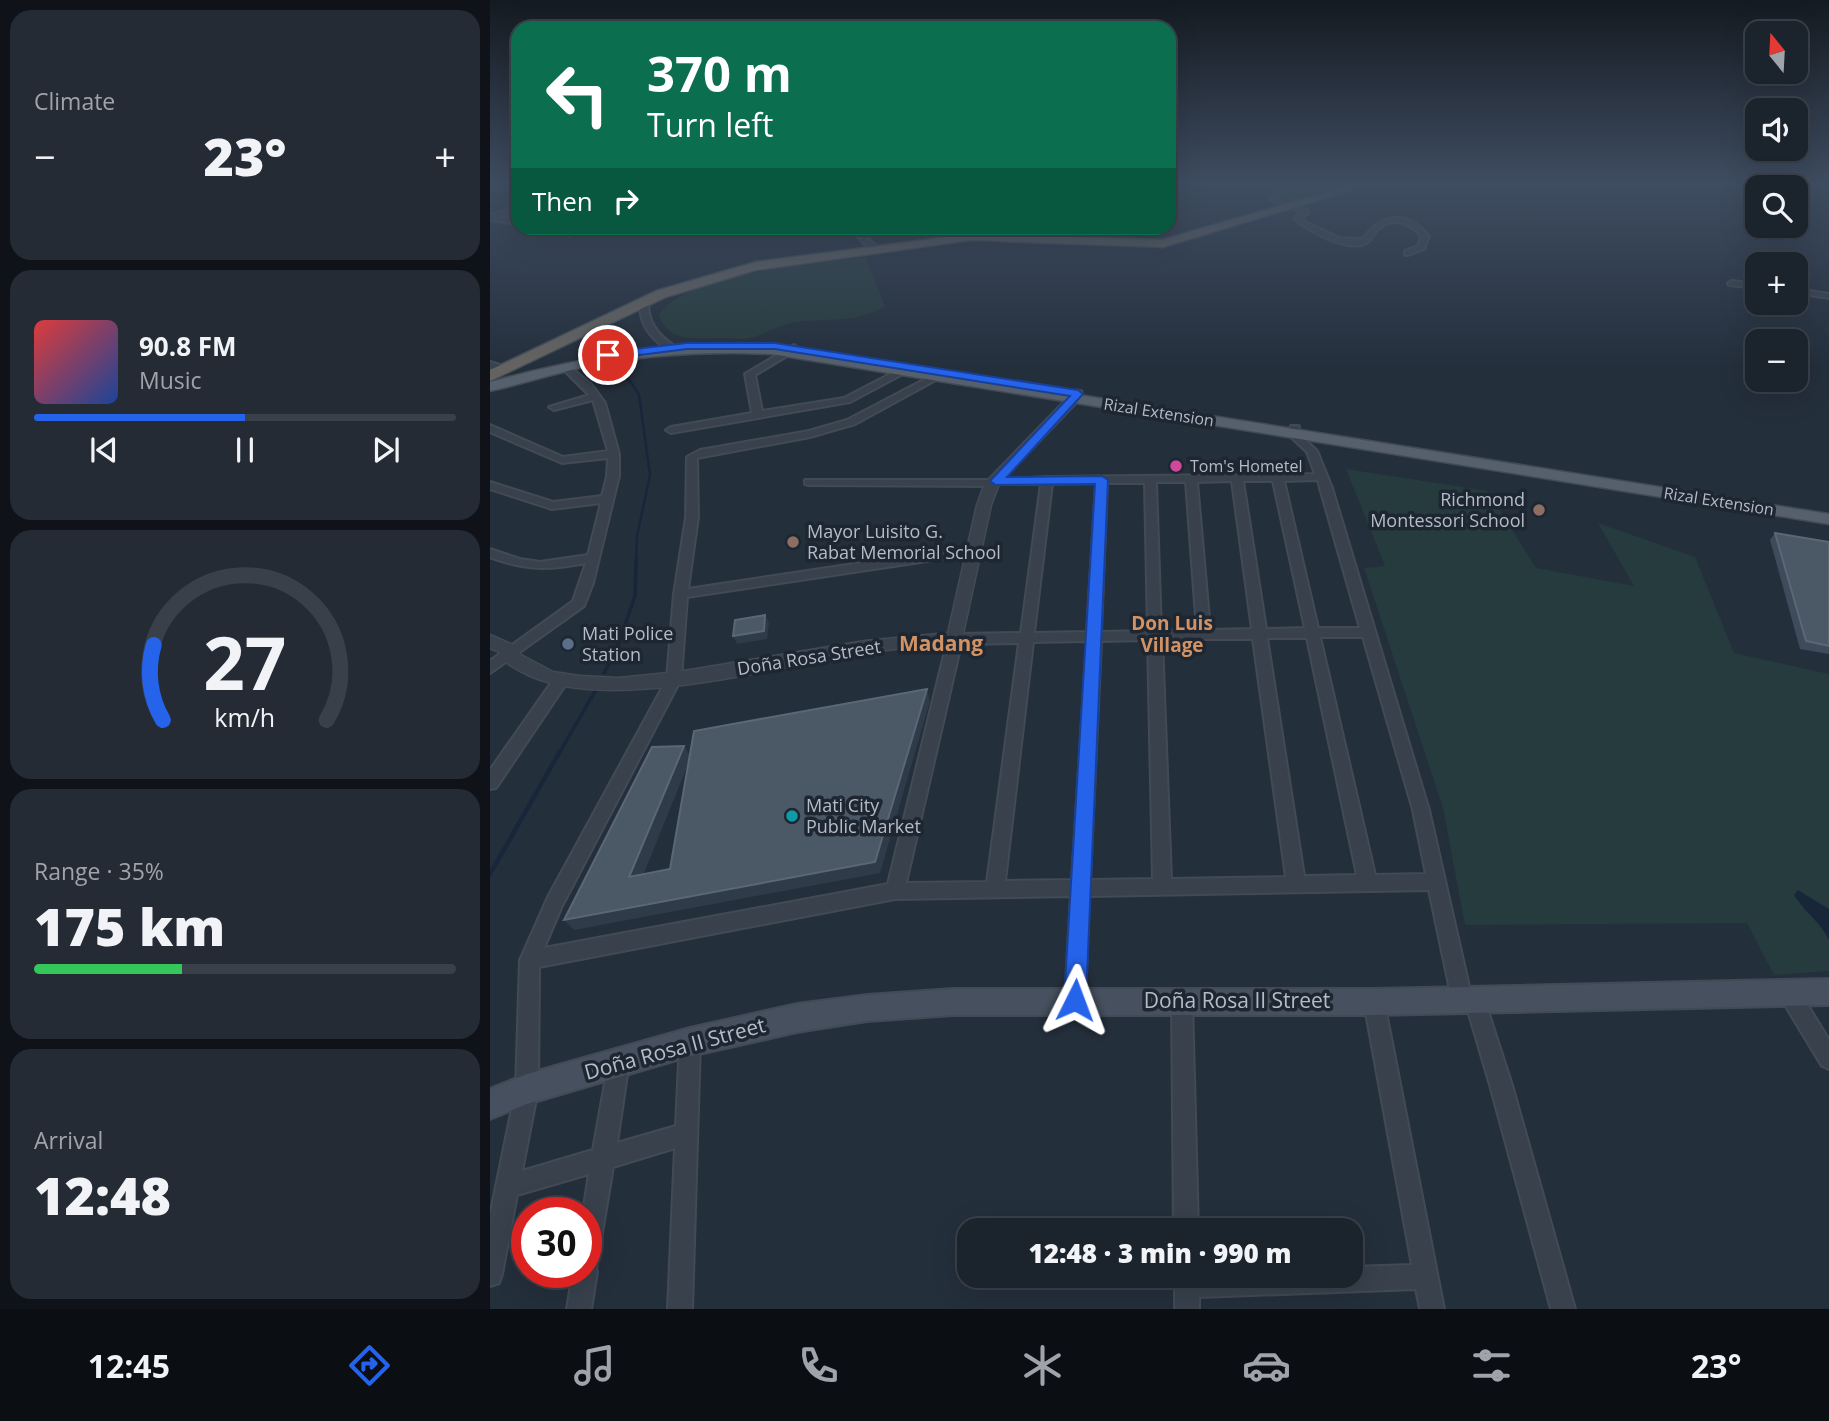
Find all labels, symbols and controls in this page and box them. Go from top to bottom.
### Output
north arrow [1745,21,1808,84]
map controls [1745,21,1808,392]
text: 370 m [647,40,792,106]
icon: left [532,49,623,140]
text: Climate [34,85,115,117]
button: sound [1745,98,1808,161]
text: Turn left [647,103,773,146]
text: 23° [204,120,286,191]
text: − [34,130,56,182]
text: + [434,130,456,182]
button: search [1745,175,1808,238]
icon: right [607,182,645,220]
text: Then [532,183,593,219]
button: + [1745,252,1808,315]
pin [578,325,638,385]
text: 90.8 FM [139,328,237,364]
button: − [1745,329,1808,392]
icon: arrive [589,336,627,374]
text: Music [139,364,202,396]
street label: Rizal Extension [1102,392,1216,432]
icon: previous [85,431,123,469]
icon: pause [226,431,264,469]
icon: next [367,431,405,469]
place label: Tom's Hometel [1190,455,1302,477]
marker: Tom's Hometel [1168,458,1184,474]
street label: Rizal Extension [1662,481,1776,521]
place label: Richmond Montessori School [1370,487,1525,532]
marker: Richmond Montessori School [1531,502,1547,518]
place label: Mayor Luisito G. Rabat Memorial School [807,519,1001,564]
marker: Mayor Luisito G. Rabat Memorial School [785,534,801,550]
district label: Don Luis Village [1131,610,1213,658]
text: 27 [203,613,287,712]
place label: Mati Police Station [582,621,673,666]
district label: Madang [899,629,983,657]
street label: Doña Rosa Street [735,634,882,680]
marker: Mati Police Station [560,636,576,652]
text: km/h [215,700,275,734]
place label: Mati City Public Market [806,793,921,838]
marker: Mati City Public Market [784,808,800,824]
text: Range · 35% [34,855,164,887]
text: 175 km [34,890,225,961]
position arrow [1038,963,1112,1037]
street label: Doña Rosa II Street [1144,986,1330,1014]
street label: Doña Rosa II Street [581,1010,768,1086]
text: Arrival [34,1124,103,1156]
text: 12:48 [34,1159,171,1230]
speed limit sign: 30 [511,1197,602,1288]
text: 12:48 · 3 min · 990 m [1029,1235,1291,1271]
icon: directions [345,1341,394,1390]
icon: music [570,1341,619,1390]
icon: phone [794,1341,843,1390]
icon: climate [1018,1341,1067,1390]
icon: car [1242,1341,1291,1390]
icon: filters [1467,1341,1516,1390]
text: 12:45 [88,1344,170,1387]
text: 23° [1691,1344,1741,1387]

